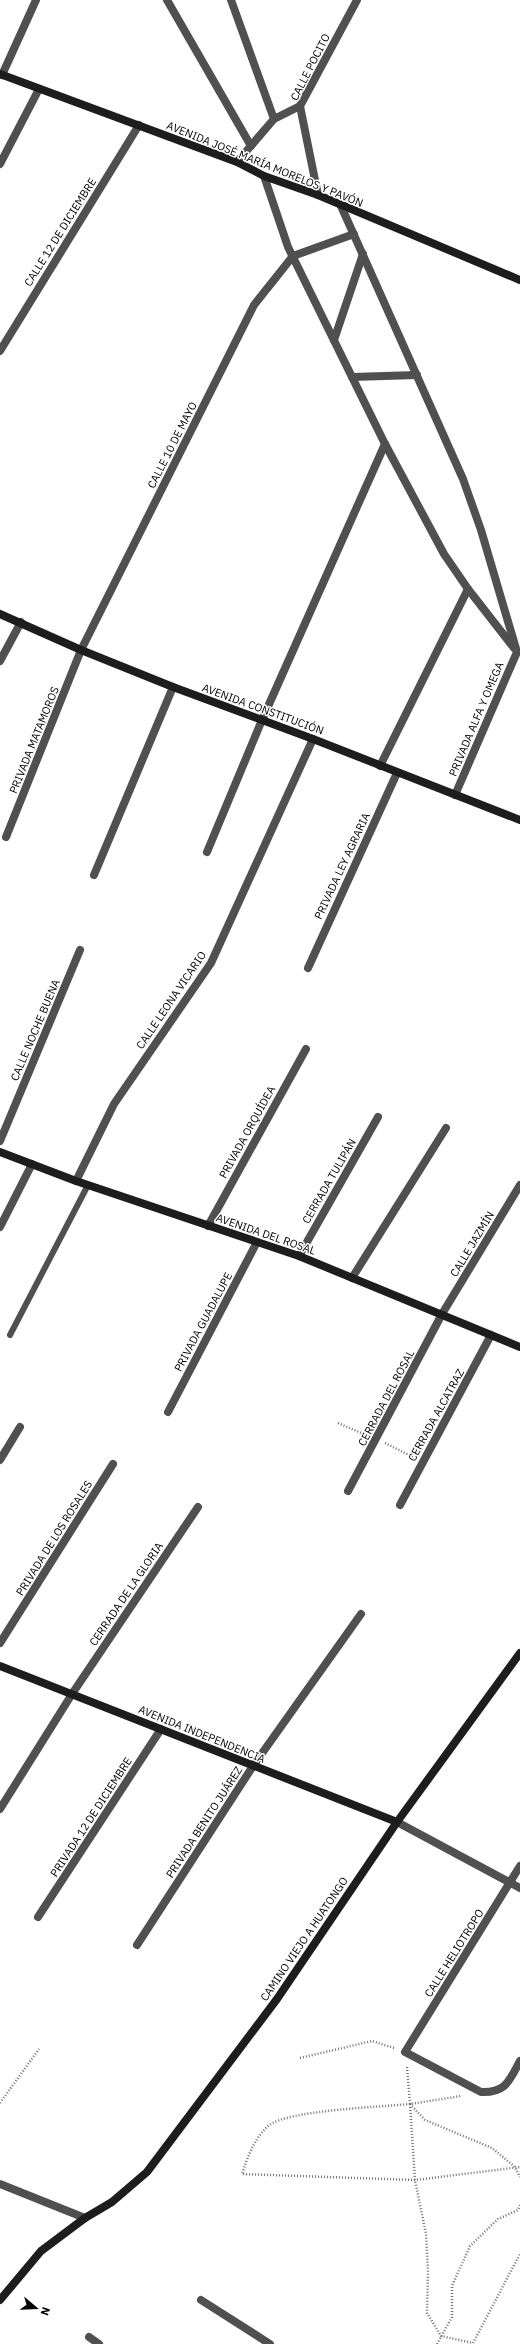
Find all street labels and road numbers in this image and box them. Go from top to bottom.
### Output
street label: CALLE POCITO [287,31,333,103]
street label: AVENIDA JOSÉ MARÍA MORELOS Y PAVÓN [165,118,365,210]
street label: CALLE 12 DE DICIEMBRE [21,175,99,289]
street label: CALLE 10 DE MAYO [144,399,200,491]
street label: PRIVADA ALFA Y OMEGA [446,660,506,778]
street label: AVENIDA CONSTITUCIÓN [200,680,326,738]
street label: PRIVADA MATAMOROS [6,685,62,795]
street label: PRIVADA LEY AGRARIA [311,810,373,922]
street label: CALLE LEONA VICARIO [133,948,209,1052]
street label: CALLE NOCHE BUENA [7,977,63,1083]
street label: PRIVADA ORQUÍDEA [216,1083,278,1181]
street label: CERRADA TULIPÁN [299,1136,359,1226]
street label: CALLE JAZMÍN [447,1209,497,1279]
street label: AVENIDA DEL ROSAL [214,1210,318,1258]
street label: PRIVADA GUADALUPE [171,1270,235,1374]
street label: CERRADA DEL ROSAL [355,1347,417,1448]
street label: CERRADA ALCATRAZ [405,1366,467,1464]
street label: PRIVADA DE LOS ROSALES [13,1478,95,1598]
street label: CERRADA DE LA GLORIA [86,1539,166,1649]
street label: AVENIDA INDEPENDENCIA [137,1702,267,1766]
street label: PRIVADA 12 DE DICIEMBRE [47,1755,135,1879]
street label: PRIVADA BENITO JUÁREZ [163,1764,245,1880]
street label: CAMINO VIEJO A HUATONGO [257,1874,351,2004]
street label: CALLE HELIOTROPO [421,1906,487,2000]

